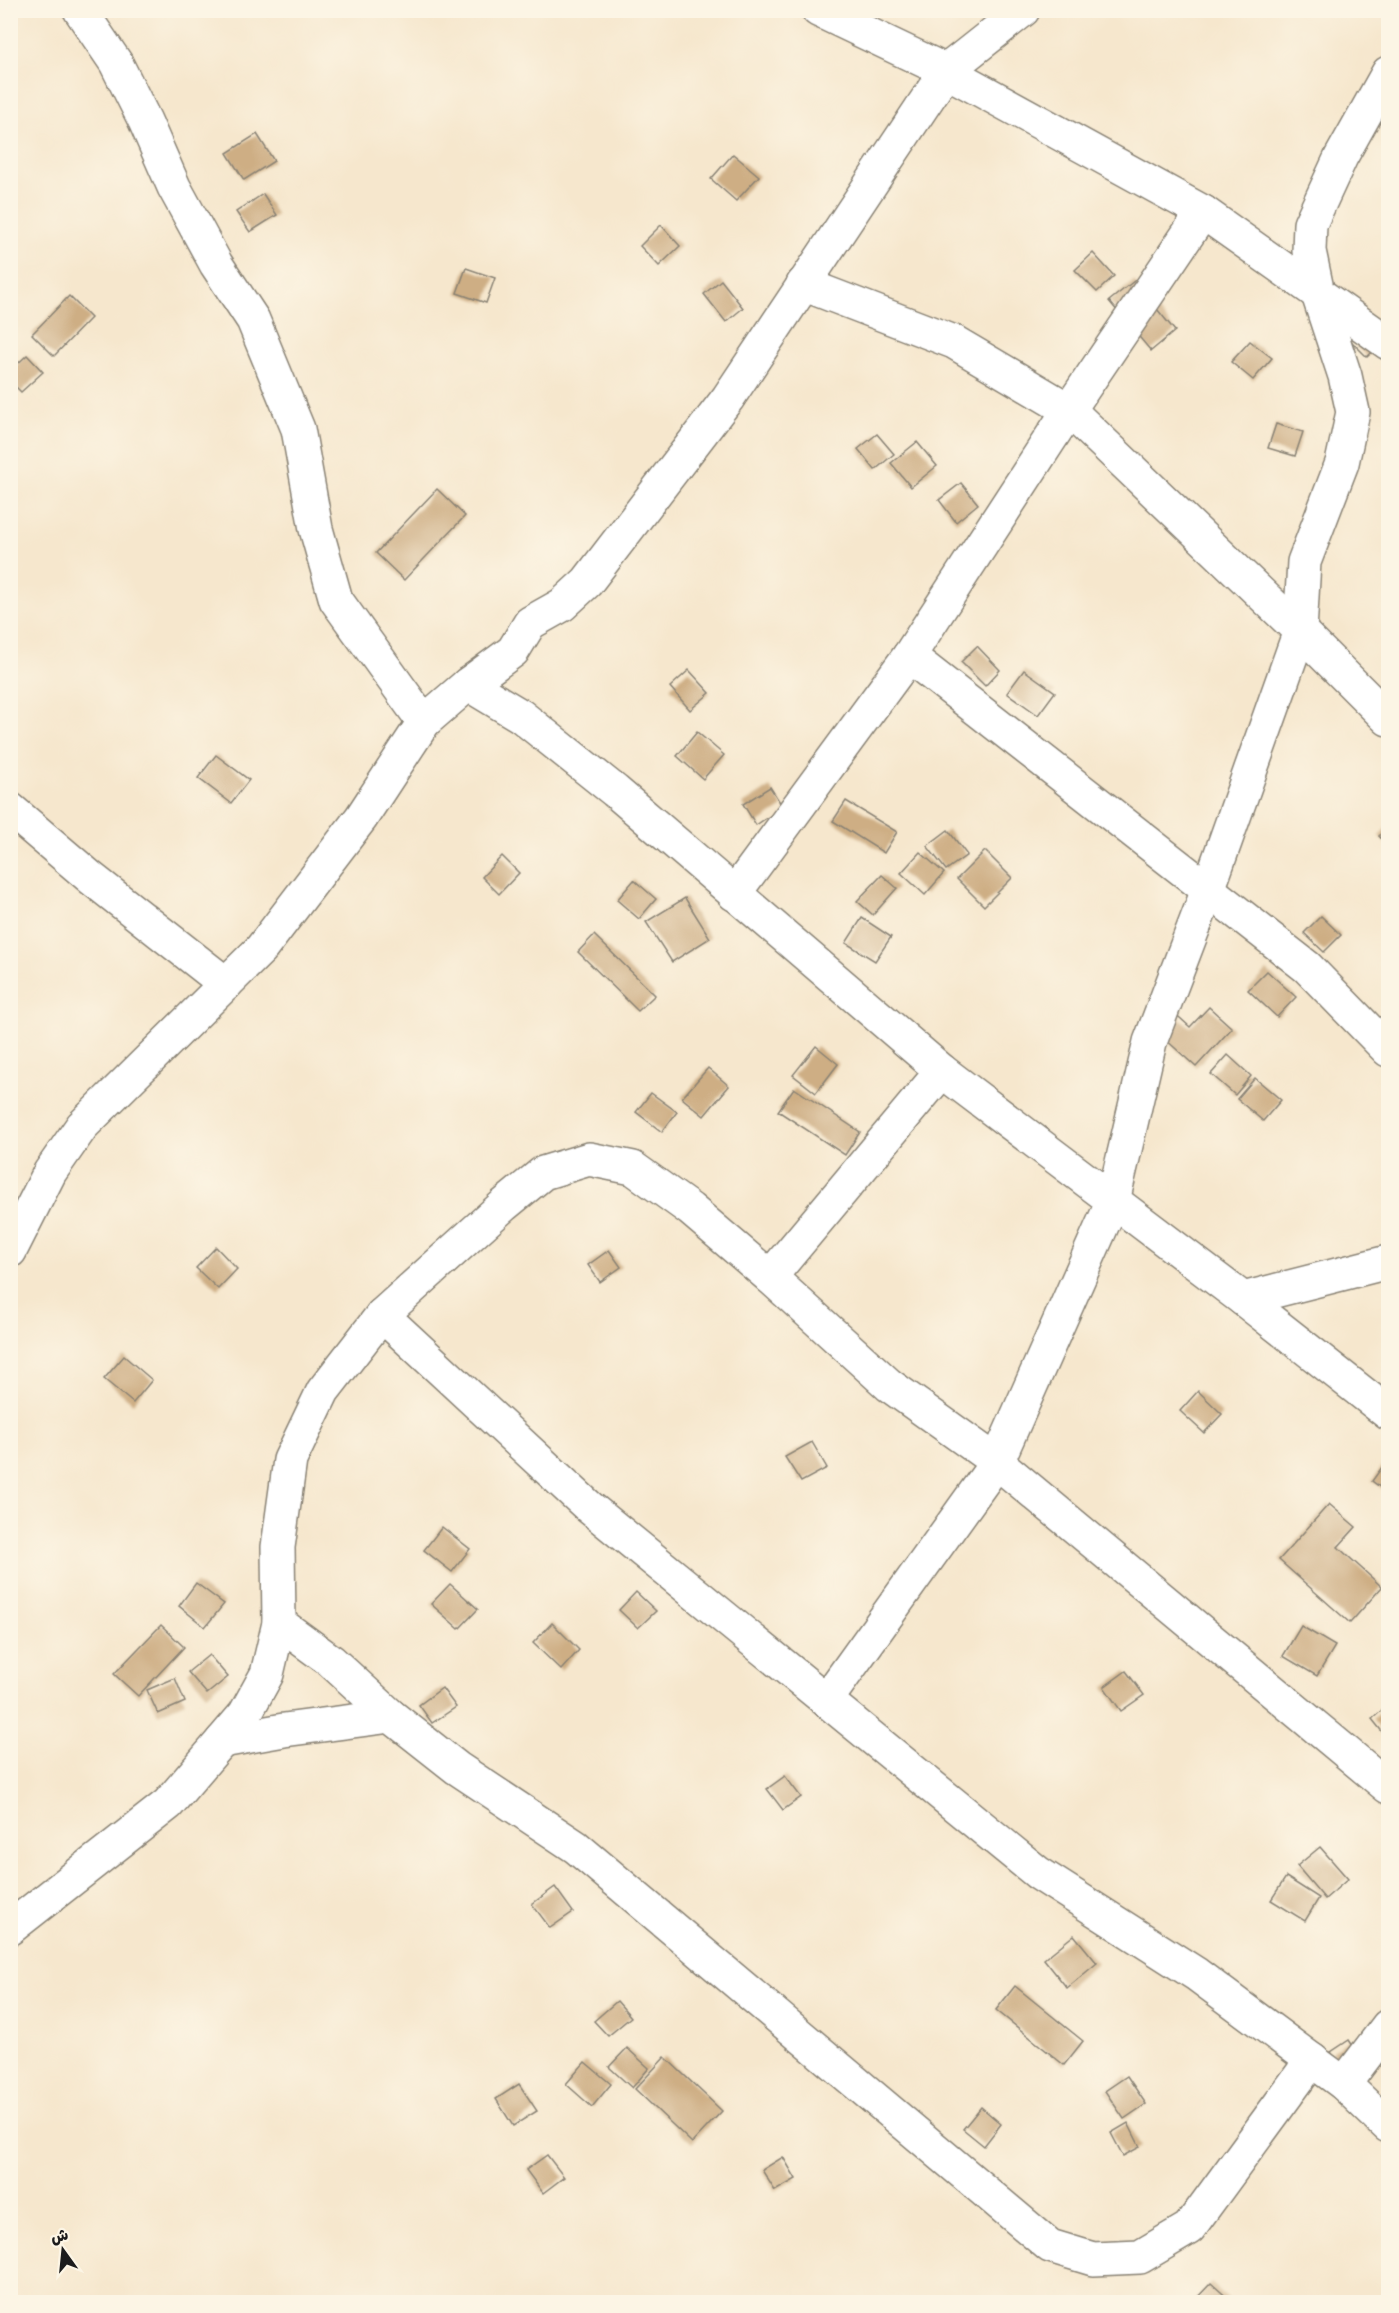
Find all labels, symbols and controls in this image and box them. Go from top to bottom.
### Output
north arrow [33,2220,93,2280]
text: ش [48,2223,70,2248]

